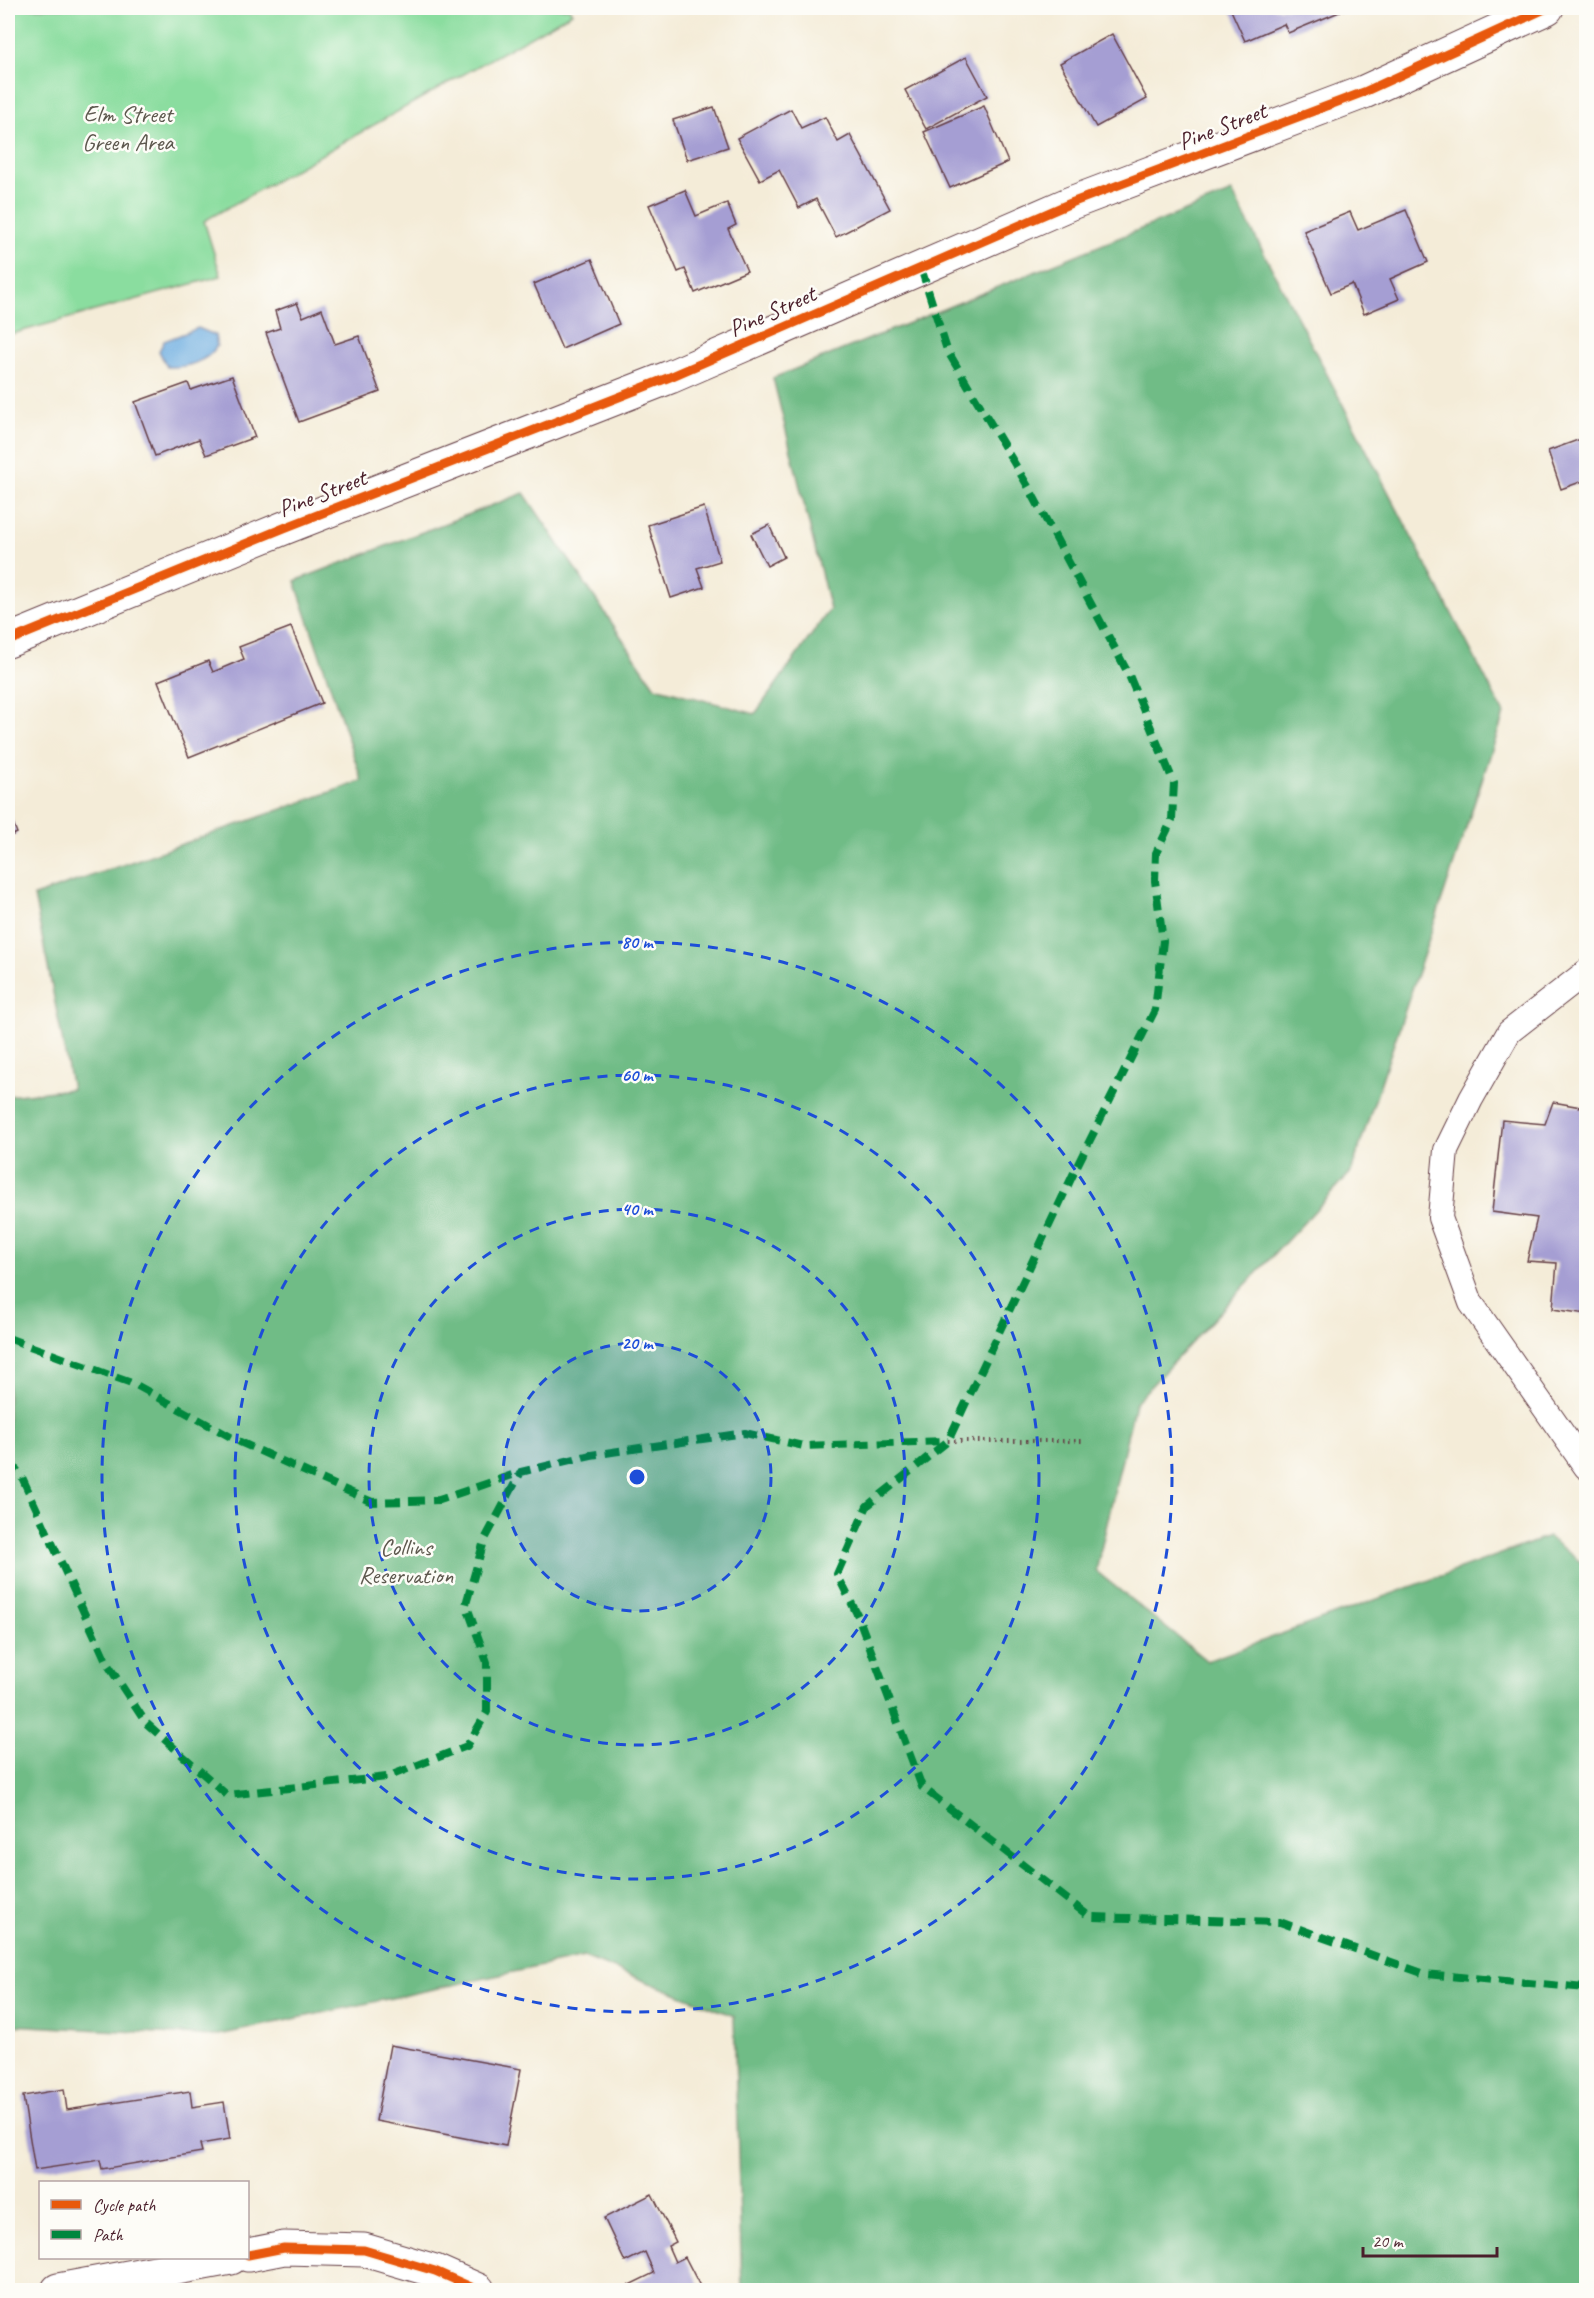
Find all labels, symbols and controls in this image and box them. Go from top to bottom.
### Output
street label: Pine Street [1174,95,1272,157]
park label: Elm Street Green Area [82,99,175,157]
street label: Pine Street [724,278,822,343]
street label: Pine Street [274,462,372,524]
text: 80 m [622,931,654,953]
text: 60 m [621,1064,654,1086]
text: 40 m [622,1198,654,1220]
text: 20 m [622,1332,654,1354]
centre of rings [627,1467,647,1487]
park label: Collins Reservation [359,1532,454,1590]
legend [39,2181,249,2259]
text: Cycle path [93,2194,156,2216]
scale bar [1363,2220,1496,2258]
text: Path [93,2224,123,2246]
text: 20 m [1372,2230,1405,2252]

